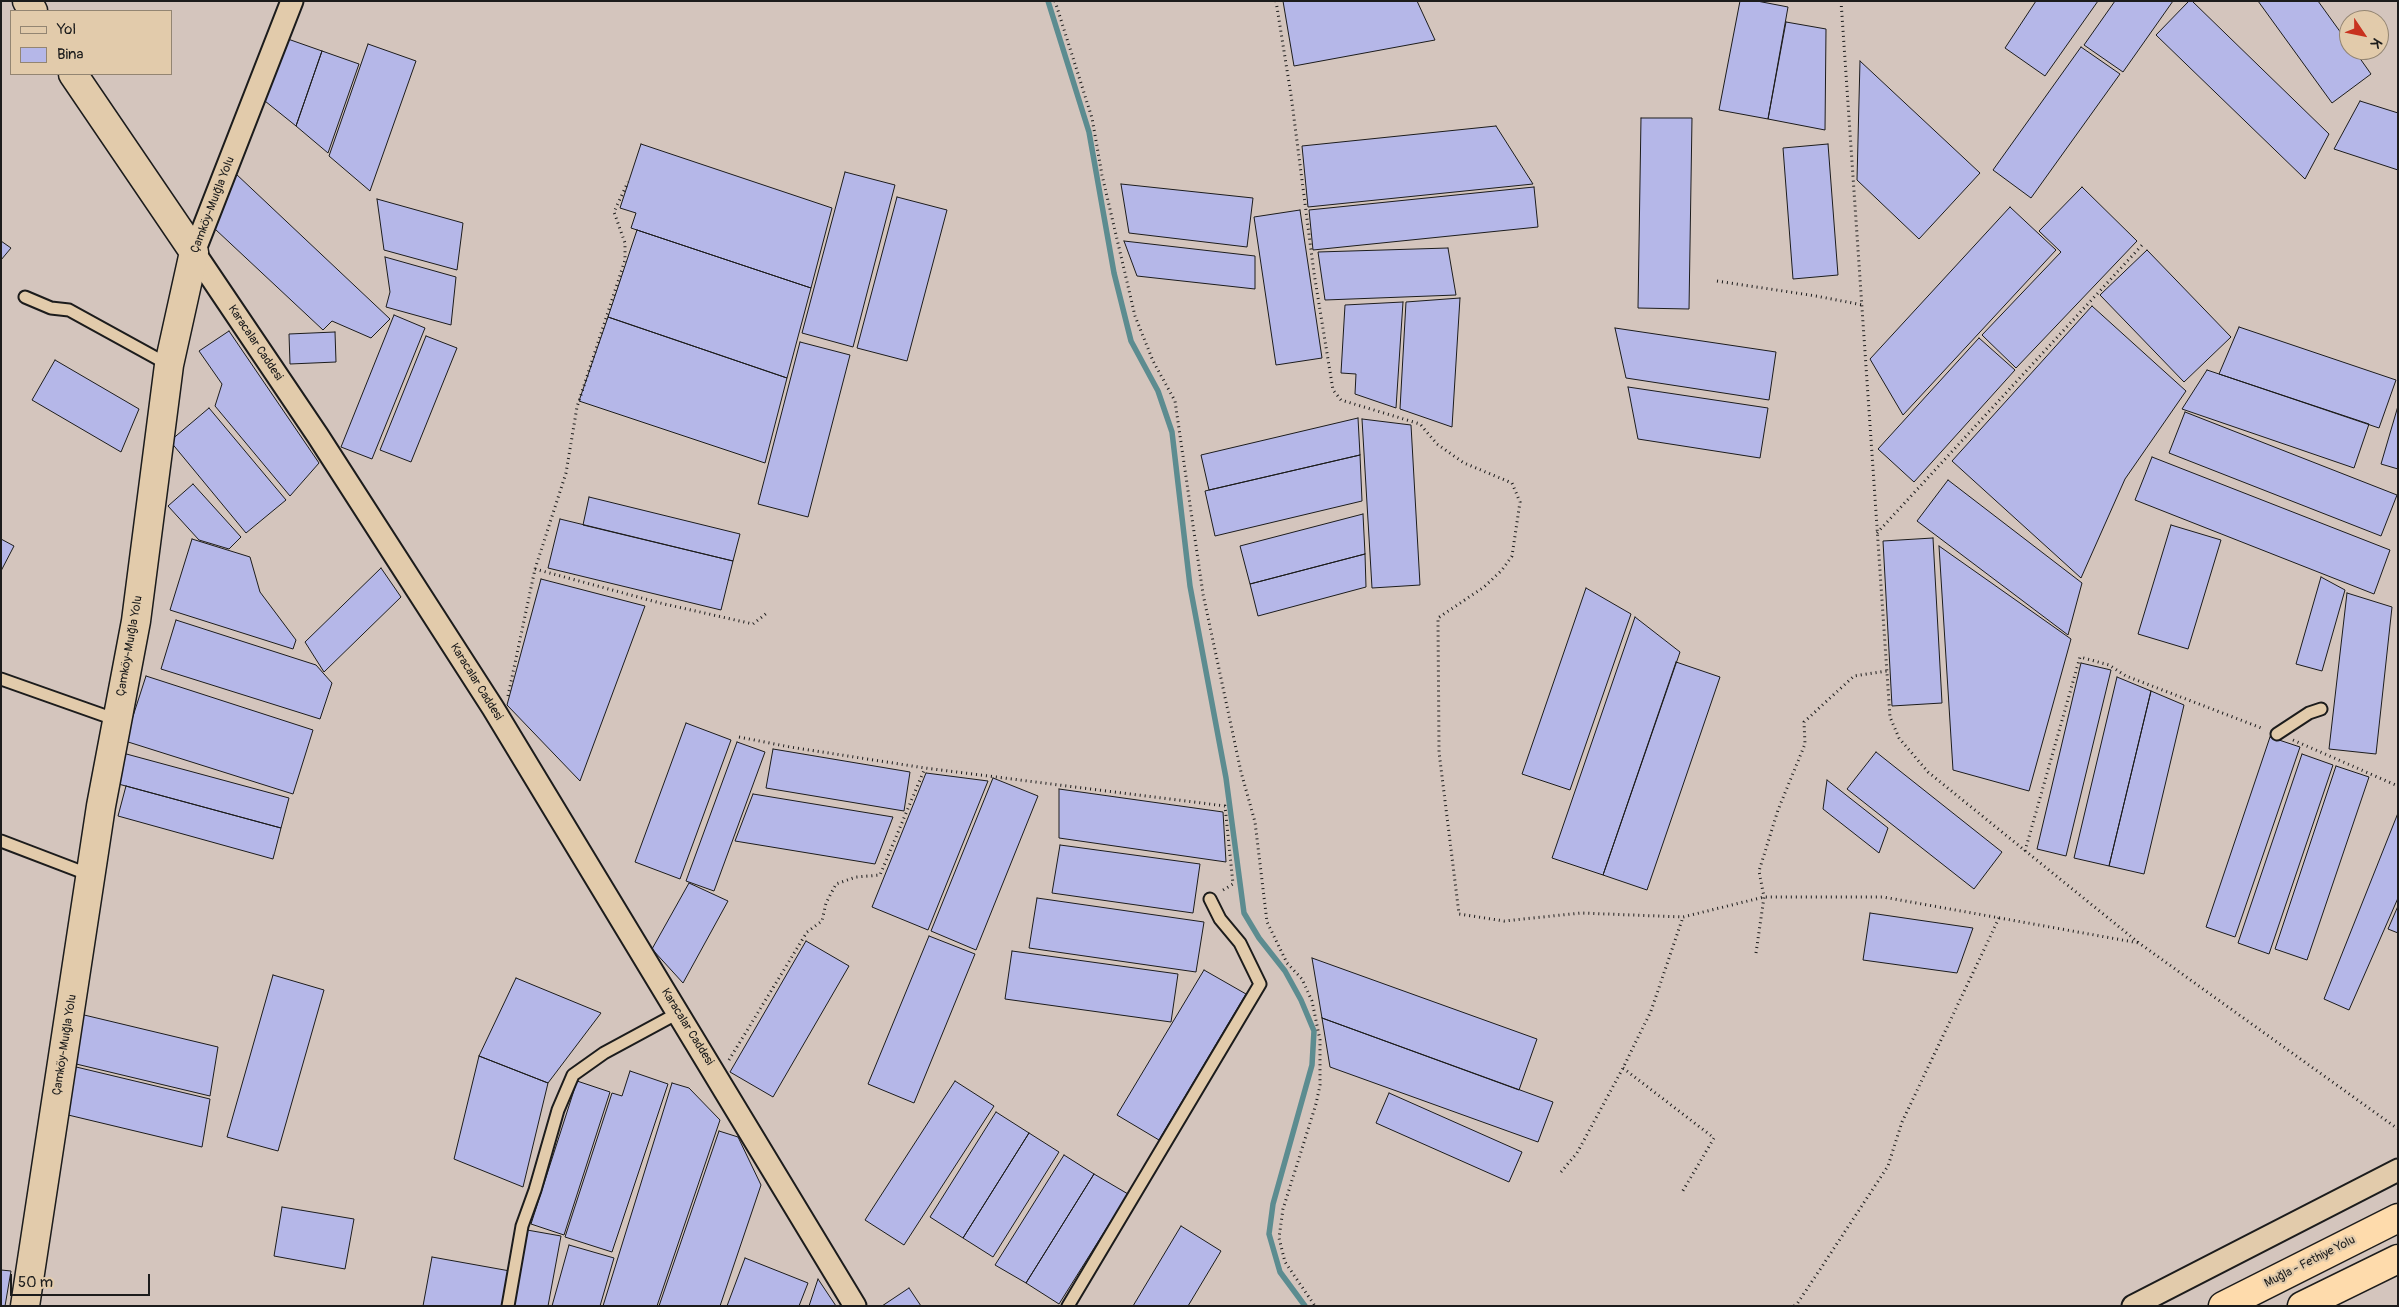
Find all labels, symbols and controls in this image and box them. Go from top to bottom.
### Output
legend [10,10,172,75]
north arrow [2339,10,2389,60]
text: Yol [57,20,76,39]
text: K [2367,35,2385,51]
text: Bina [57,45,83,64]
street label: Çamköy-Muığla Yolu [188,155,238,255]
street label: Karacalar Caddesi [224,303,286,383]
street label: Çamköy-Muığla Yolu [114,595,146,697]
street label: Karacalar Caddesi [447,641,505,723]
street label: Karacalar Caddesi [658,986,716,1068]
street label: Çamköy-Muığla Yolu [50,993,80,1097]
street label: Muğla - Fethiye Yolu [2262,1233,2358,1291]
scale bar [12,1264,152,1296]
text: 50 m [18,1273,53,1292]

